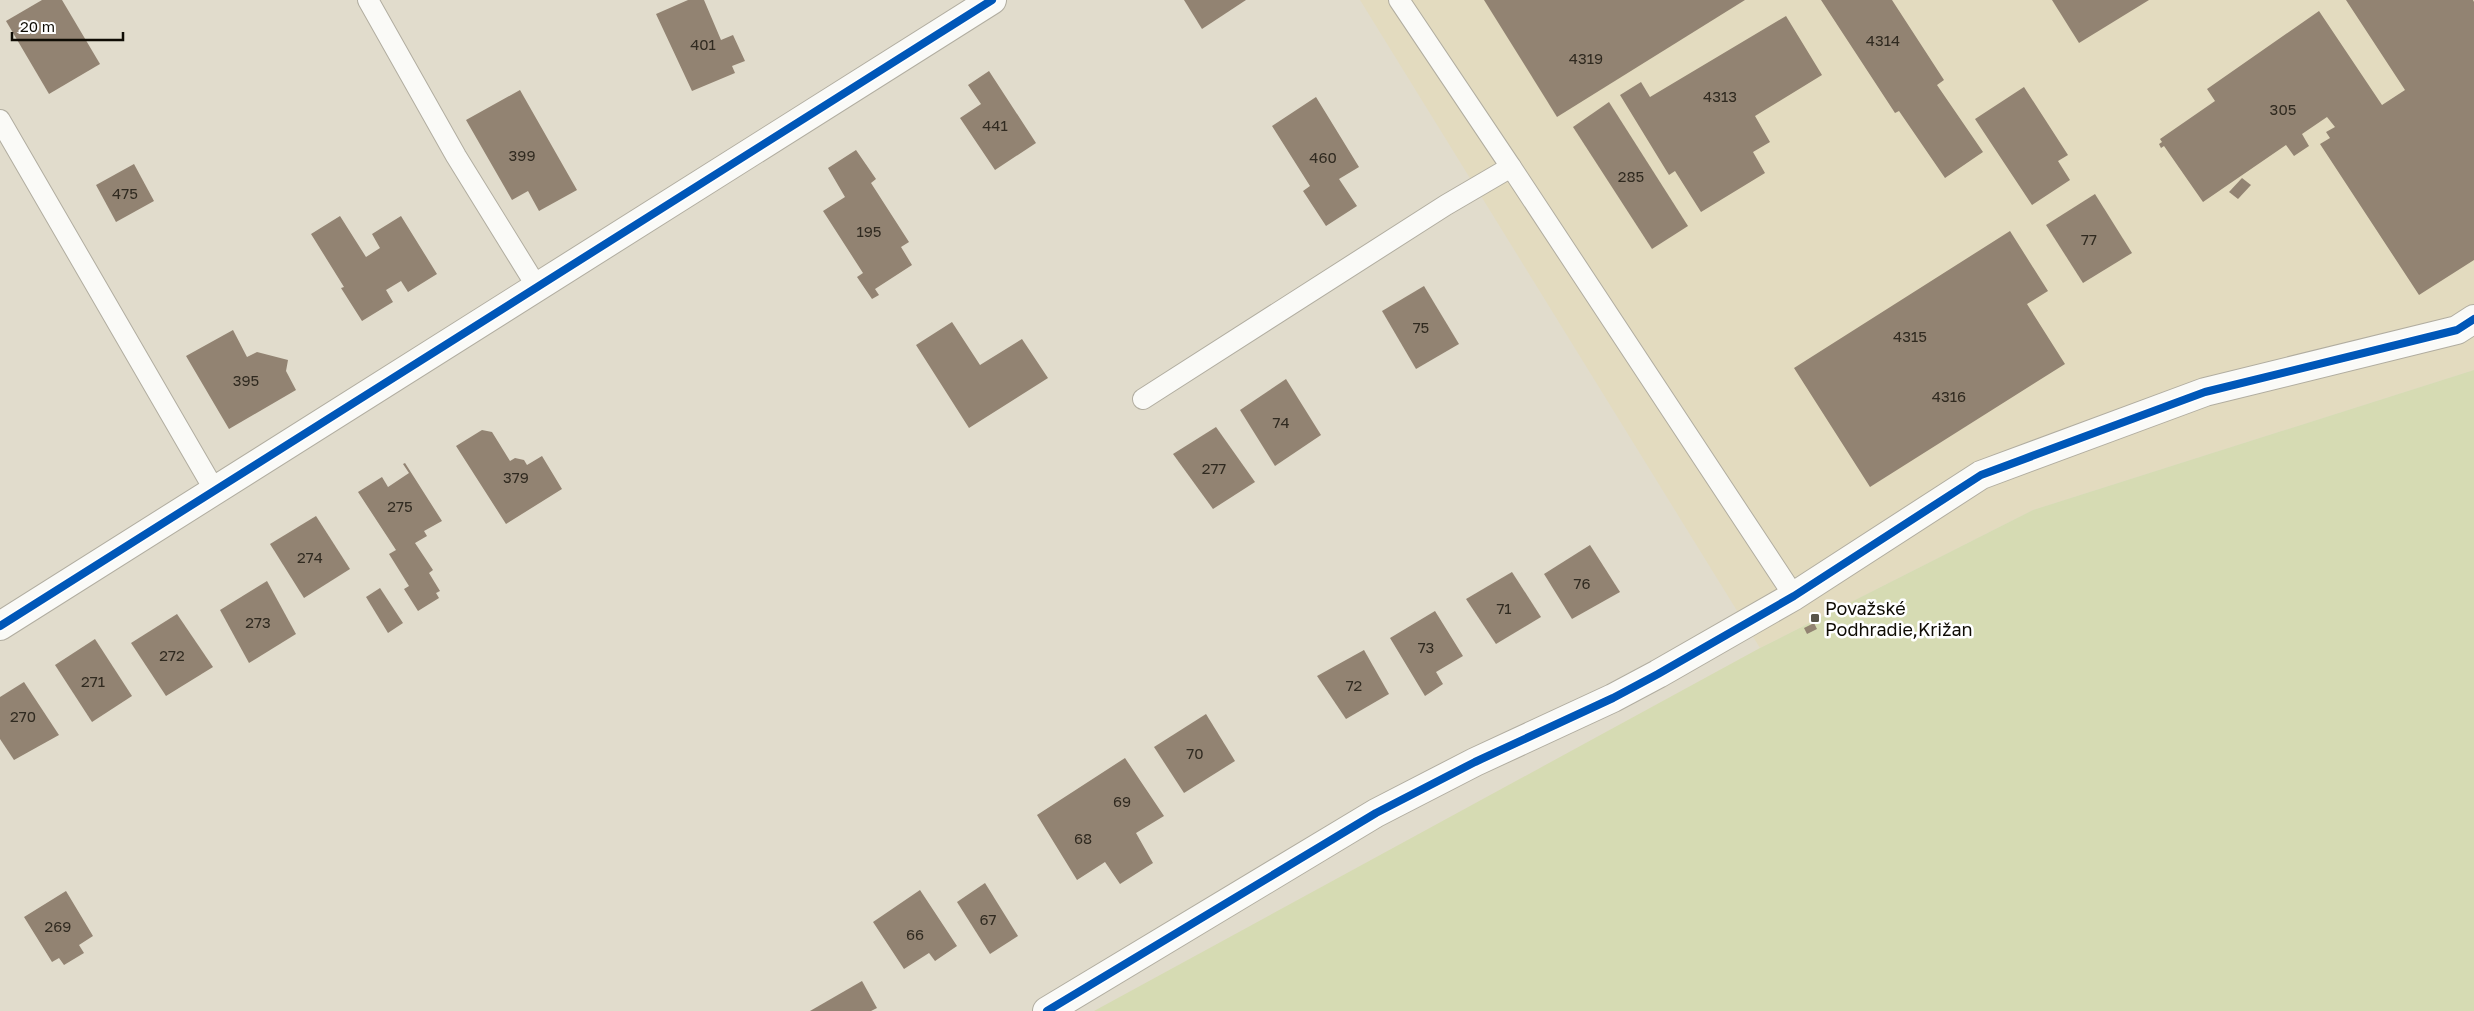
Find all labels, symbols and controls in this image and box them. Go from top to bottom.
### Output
scale bar [12,10,124,42]
text: 20 m [20,17,55,35]
house number: 4314 [1866,31,1900,49]
house number: 401 [690,35,716,53]
house number: 4319 [1569,49,1603,67]
house number: 4313 [1703,87,1737,105]
house number: 305 [2270,100,2296,118]
house number: 441 [982,116,1008,134]
house number: 399 [509,146,535,164]
house number: 460 [1309,148,1337,166]
house number: 285 [1618,167,1644,185]
house number: 475 [112,184,138,202]
house number: 195 [856,222,882,240]
house number: 77 [2081,230,2097,248]
house number: 75 [1413,318,1429,336]
house number: 4315 [1893,327,1927,345]
house number: 395 [233,371,259,389]
house number: 4316 [1932,387,1966,405]
house number: 74 [1272,413,1290,431]
house number: 277 [1202,459,1226,477]
house number: 379 [503,468,529,486]
house number: 275 [387,497,413,515]
house number: 274 [297,548,323,566]
house number: 76 [1573,574,1591,592]
place label: Považské Podhradie,Križan [1825,597,1973,640]
house number: 71 [1496,599,1512,617]
marker: Považské Podhradie,Križan [1809,612,1821,624]
house number: 273 [245,613,271,631]
house number: 73 [1418,638,1434,656]
house number: 272 [159,646,185,664]
house number: 271 [81,672,105,690]
house number: 72 [1346,676,1362,694]
house number: 270 [10,707,36,725]
house number: 70 [1186,744,1204,762]
house number: 69 [1113,792,1131,810]
house number: 68 [1074,829,1092,847]
house number: 67 [979,910,997,928]
house number: 269 [45,917,71,935]
house number: 66 [906,925,924,943]

